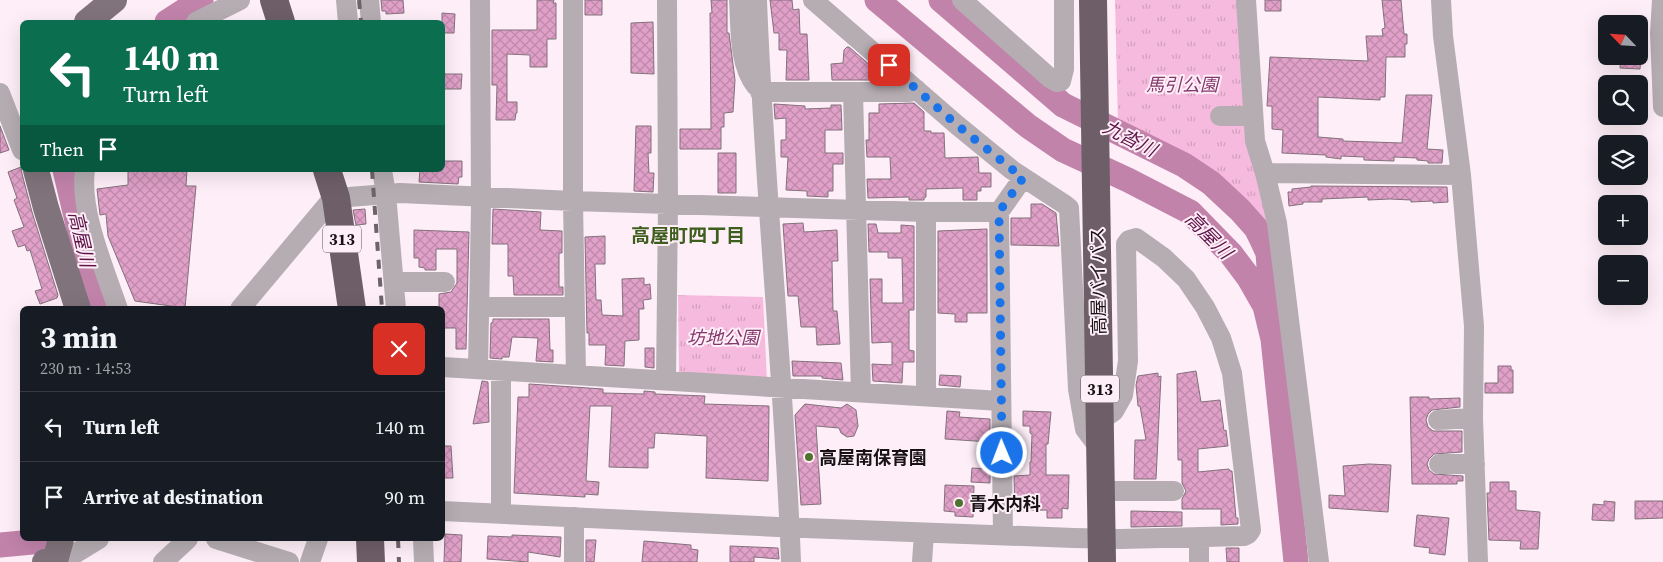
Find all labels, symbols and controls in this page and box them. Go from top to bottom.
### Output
north arrow [1598,15,1648,65]
map controls [1598,15,1648,305]
text: 140 m [123,34,219,82]
icon: left [40,40,105,105]
pin [868,44,910,86]
icon: arrive [875,51,903,79]
park label: 馬引公園 [1146,72,1221,97]
button: search [1598,75,1648,125]
text: Turn left [123,79,208,109]
water label: 九沓川 [1099,113,1163,163]
icon: arrive [94,135,122,163]
button: layers [1598,135,1648,185]
text: Then [40,136,84,162]
button: + [1598,195,1648,245]
water label: 高屋川 [1180,206,1240,266]
water label: 高屋川 [63,208,102,272]
district label: 高屋町四丁目 [631,222,745,248]
road number: 313 [323,225,361,252]
street label: 高屋バイパス [1085,227,1111,335]
button: − [1598,255,1648,305]
text: 3 min [40,317,118,358]
button: close [373,323,425,375]
park label: 坊地公園 [687,325,762,350]
text: 230 m · 14:53 [40,357,131,379]
road number: 313 [1081,376,1119,402]
icon: left [40,413,68,441]
text: Turn left [83,414,159,440]
text: 140 m [375,414,425,440]
position arrow [975,426,1027,478]
place label: 高屋南保育園 [819,445,927,470]
marker: 高屋南保育園 [803,451,815,463]
icon: arrive [40,483,68,511]
text: Arrive at destination [83,484,263,510]
text: 90 m [384,484,425,510]
place label: 青木内科 [969,491,1041,516]
marker: 青木内科 [953,497,965,509]

